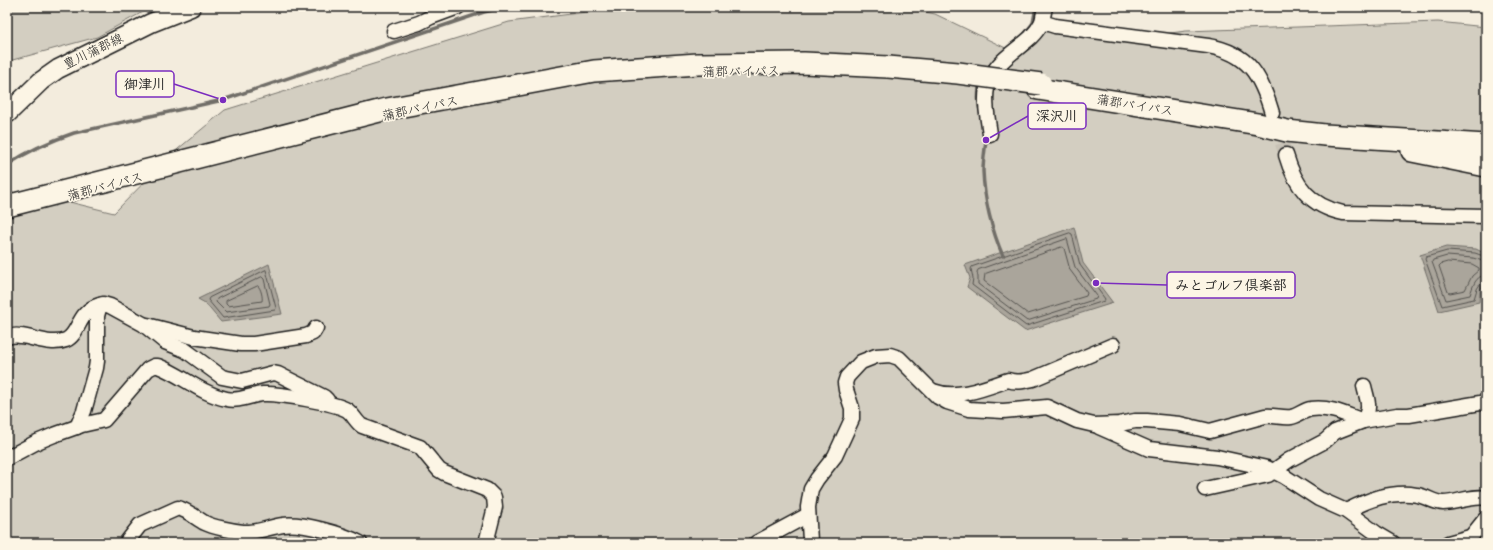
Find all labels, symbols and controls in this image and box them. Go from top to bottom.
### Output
street label: 豊川蒲郡線 [60,30,126,72]
street label: 蒲郡バイパス [702,63,780,79]
callout: 御津川 [116,71,174,97]
text: 御津川 [124,76,166,93]
street label: 蒲郡バイパス [1095,92,1175,118]
street label: 蒲郡バイパス [380,93,460,123]
callout: 深沢川 [1028,103,1086,129]
text: 深沢川 [1036,108,1078,125]
street label: 蒲郡バイパス [66,169,144,203]
callout: みとゴルフ倶楽部 [1167,272,1295,298]
text: みとゴルフ倶楽部 [1175,277,1287,294]

